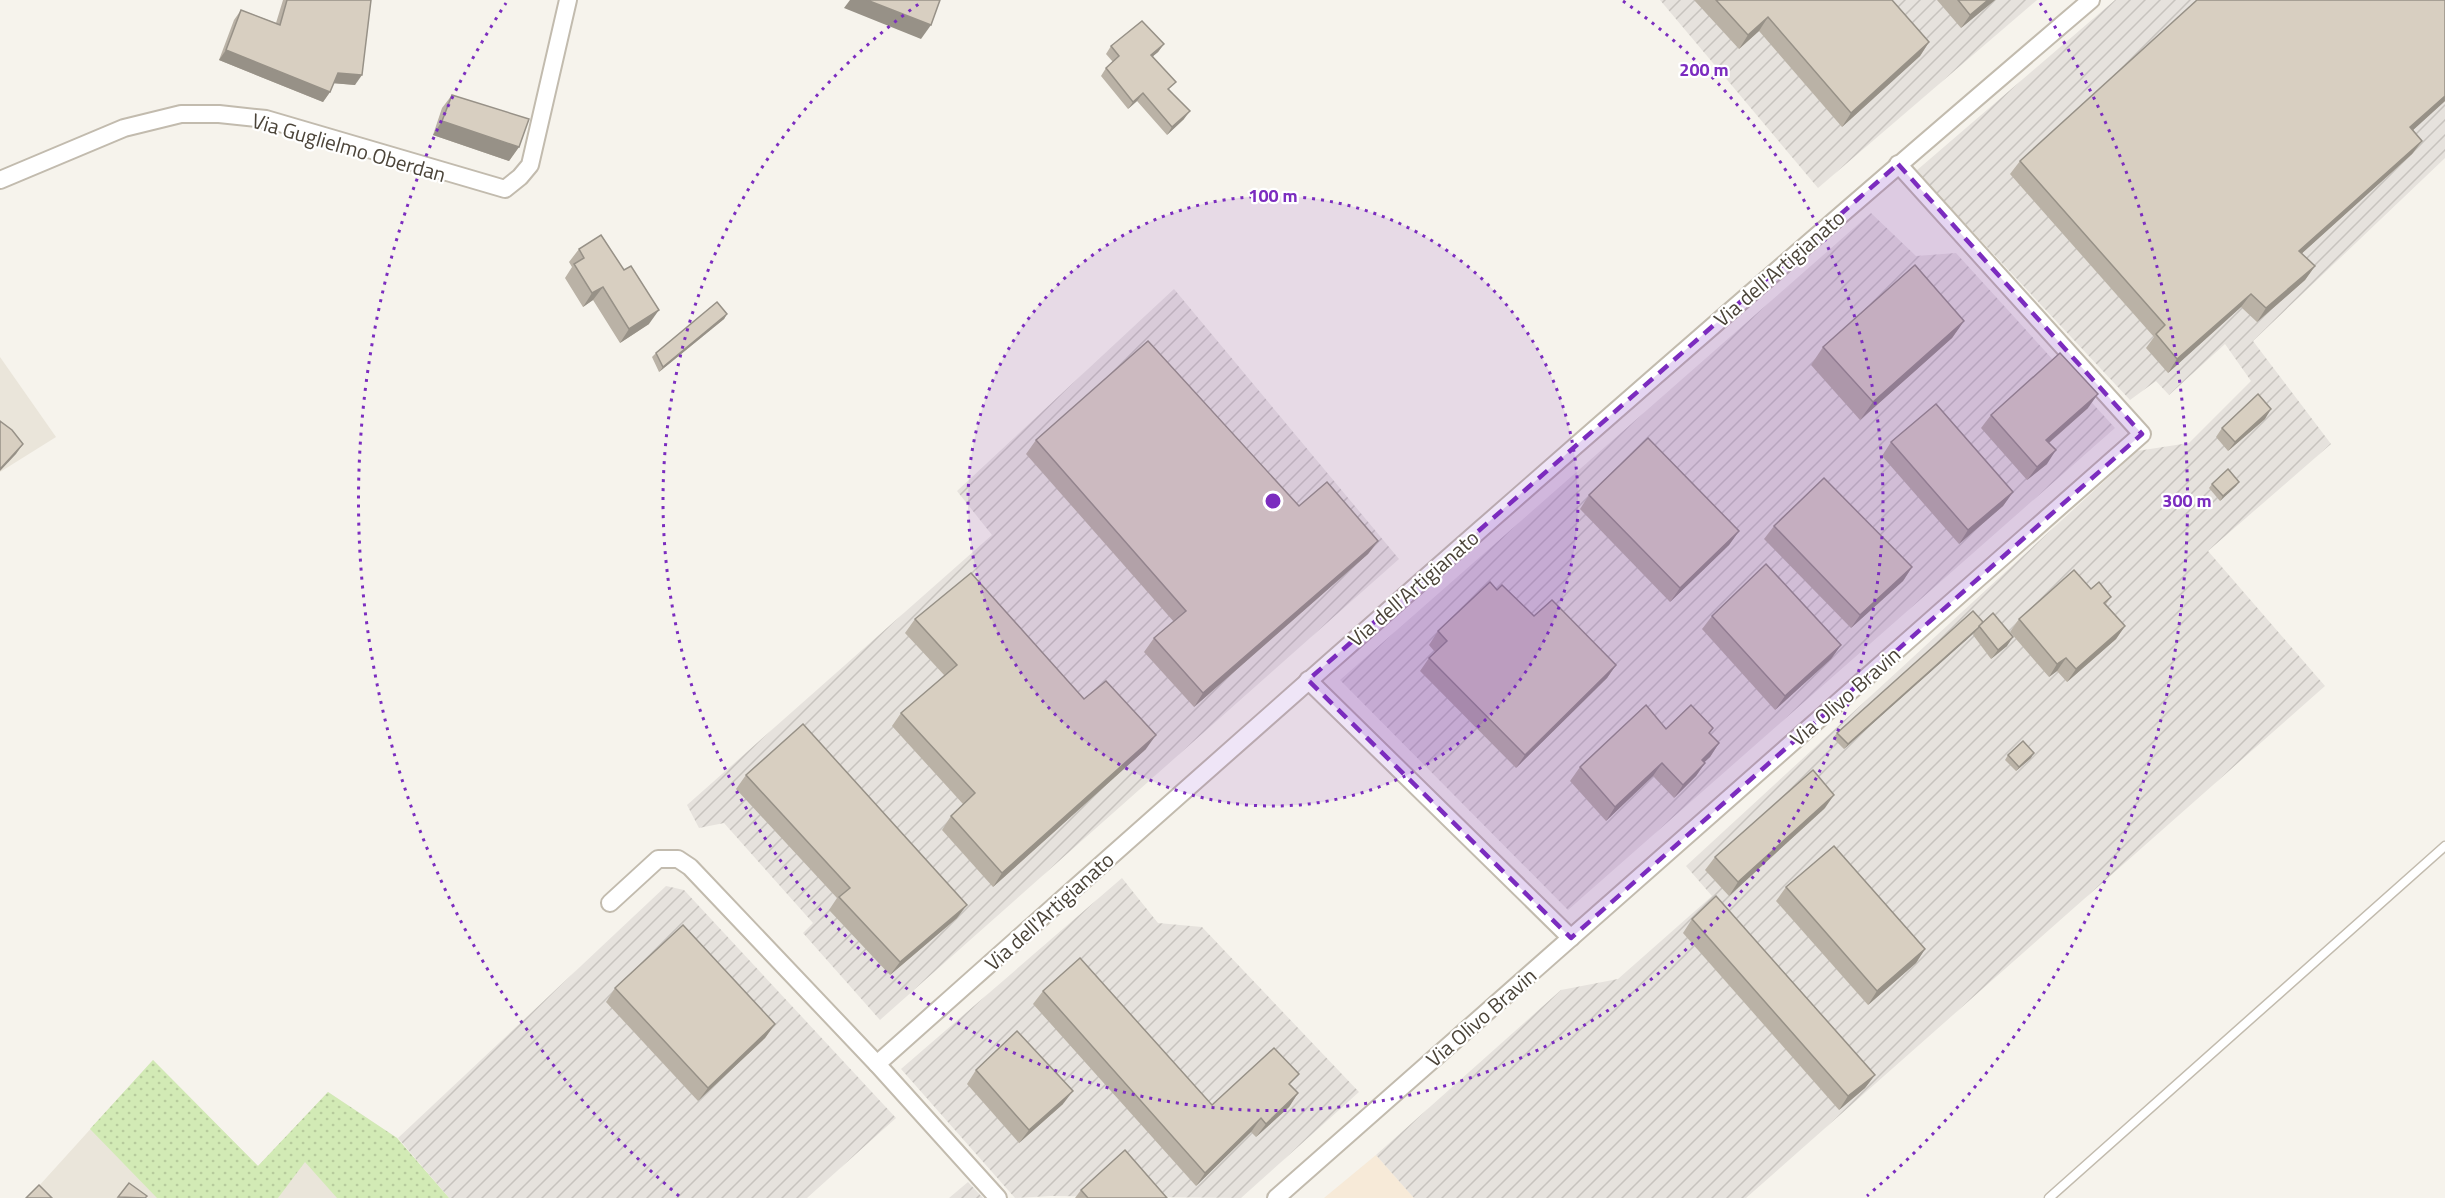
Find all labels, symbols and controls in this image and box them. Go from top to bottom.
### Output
text: 200 m [1679,56,1729,83]
street label: Via Guglielmo Oberdan [248,104,450,190]
text: 100 m [1248,182,1298,209]
street label: Via dell'Artigianato [1706,202,1852,334]
text: 300 m [2162,487,2212,514]
centre of rings [1263,491,1283,511]
street label: Via dell'Artigianato [1340,522,1486,654]
street label: Via Olivo Bravin [1783,639,1907,753]
street label: Via dell'Artigianato [977,844,1121,978]
street label: Via Olivo Bravin [1419,960,1543,1074]

